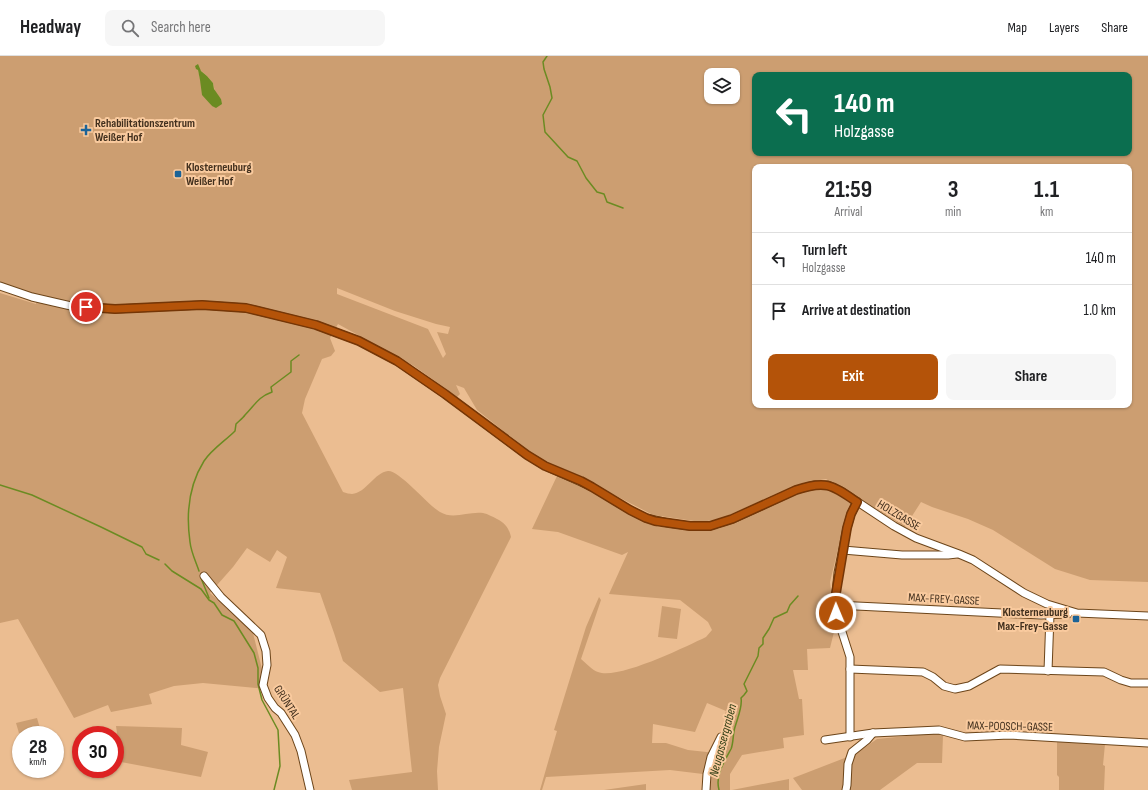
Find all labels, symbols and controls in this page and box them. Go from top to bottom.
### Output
search box [105,10,385,46]
text: Headway [20,16,81,39]
icon: search [119,17,141,39]
text: Search here [151,18,211,37]
text: Map [1007,19,1027,36]
text: Layers [1049,19,1079,36]
text: Share [1101,19,1128,36]
map controls [704,68,740,104]
button: layers [704,68,740,104]
text: 140 m [834,87,895,120]
icon: left [768,88,820,140]
place label: Rehabilitationszentrum Weißer Hof [95,116,195,145]
text: Holzgasse [834,121,894,142]
marker: Rehabilitationszentrum Weißer Hof [80,124,92,136]
place label: Klosterneuburg Weißer Hof [186,160,252,189]
marker: Klosterneuburg Weißer Hof [173,169,183,179]
text: 21:59 [825,175,872,204]
text: 3 [948,175,958,204]
text: 1.1 [1034,175,1059,204]
text: Arrival [834,204,862,220]
text: min [945,204,961,220]
text: km [1040,204,1053,220]
text: Turn left [802,241,847,260]
icon: left [768,248,790,270]
text: 140 m [1086,249,1116,268]
text: Holzgasse [802,260,846,276]
pin [69,290,103,324]
icon: arrive [75,296,97,318]
icon: arrive [768,300,790,322]
text: Arrive at destination [802,301,911,320]
text: 1.0 km [1084,301,1116,320]
button: Exit [768,354,938,400]
button: Share [946,354,1116,400]
street label: HOLZGASSE [875,497,923,534]
street label: MAX-FREY-GASSE [908,590,980,609]
position arrow [815,592,857,634]
place label: Klosterneuburg Max-Frey-Gasse [998,605,1068,634]
marker: Klosterneuburg Max-Frey-Gasse [1071,614,1081,624]
street label: GRÜNTAL [270,682,303,723]
water label: Neugassergraben [706,702,741,778]
street label: MAX-POOSCH-GASSE [967,718,1053,735]
speed limit sign: 30 [72,726,124,778]
text: 28 [29,735,47,759]
text: km/h [29,756,47,768]

